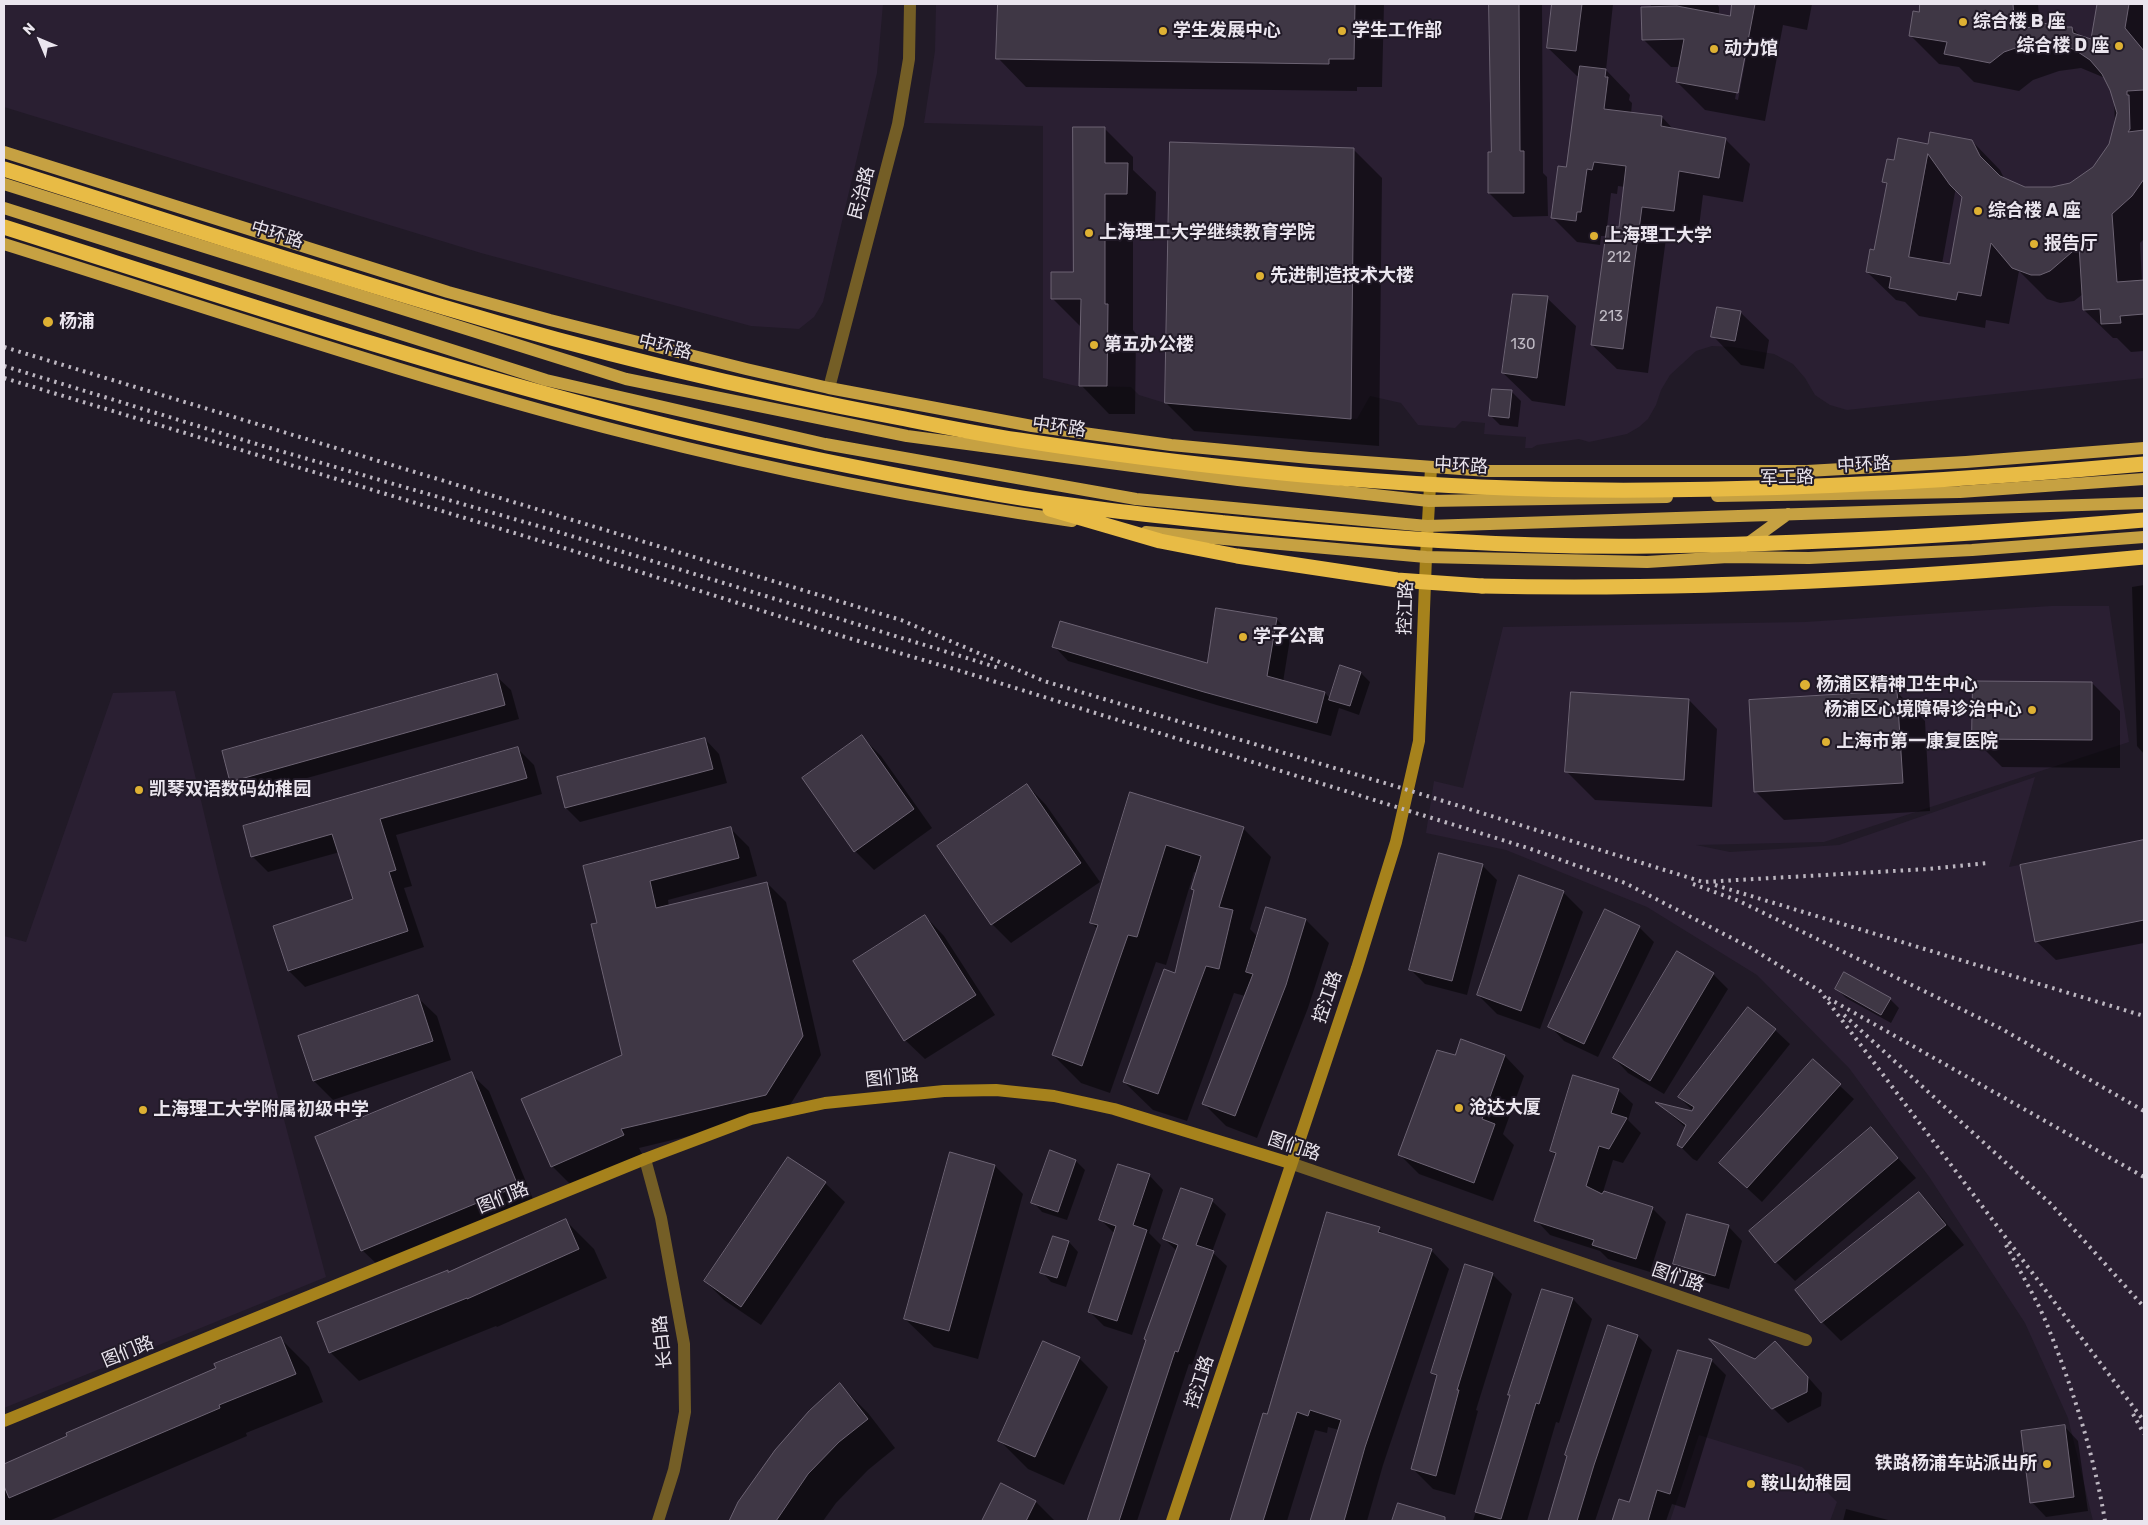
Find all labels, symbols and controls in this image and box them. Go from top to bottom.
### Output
place label: 综合楼 B 座 [1973,11,2065,33]
north arrow [15,15,65,65]
marker: 综合楼 B 座 [1957,16,1969,28]
text: N [19,19,39,39]
place label: 学生发展中心 [1173,20,1281,42]
place label: 学生工作部 [1352,20,1442,42]
marker: 学生发展中心 [1157,25,1169,37]
marker: 学生工作部 [1336,25,1348,37]
place label: 综合楼 D 座 [2016,35,2109,57]
place label: 动力馆 [1724,38,1778,60]
marker: 综合楼 D 座 [2113,40,2125,52]
marker: 动力馆 [1708,43,1720,55]
street label: 民治路 [845,164,879,222]
place label: 综合楼 A 座 [1988,200,2081,222]
marker: 综合楼 A 座 [1972,205,1984,217]
street label: 中环路 [248,217,306,253]
place label: 上海理工大学继续教育学院 [1099,222,1315,244]
place label: 上海理工大学 [1604,225,1712,247]
marker: 上海理工大学继续教育学院 [1083,227,1095,239]
marker: 上海理工大学 [1588,230,1600,242]
place label: 报告厅 [2044,233,2098,255]
marker: 报告厅 [2028,238,2040,250]
house number: 212 [1607,249,1631,267]
place label: 先进制造技术大楼 [1270,265,1414,287]
marker: 先进制造技术大楼 [1254,270,1266,282]
house number: 213 [1599,308,1623,326]
place label: 杨浦 [59,311,95,333]
marker: 杨浦 [41,315,55,329]
street label: 中环路 [636,330,694,364]
place label: 第五办公楼 [1104,334,1194,356]
house number: 130 [1511,336,1535,354]
marker: 第五办公楼 [1088,339,1100,351]
street label: 中环路 [1031,413,1087,441]
street label: 中环路 [1836,453,1892,477]
street label: 中环路 [1433,454,1489,478]
street label: 军工路 [1760,467,1814,489]
street label: 控江路 [1394,581,1418,635]
place label: 学子公寓 [1253,626,1325,648]
marker: 学子公寓 [1237,631,1249,643]
place label: 杨浦区精神卫生中心 [1816,674,1978,696]
marker: 杨浦区精神卫生中心 [1798,678,1812,692]
place label: 杨浦区心境障碍诊治中心 [1824,699,2022,721]
marker: 杨浦区心境障碍诊治中心 [2026,704,2038,716]
place label: 上海市第一康复医院 [1836,731,1998,753]
marker: 上海市第一康复医院 [1820,736,1832,748]
place label: 凯琴双语数码幼稚园 [149,779,311,801]
marker: 凯琴双语数码幼稚园 [133,784,145,796]
street label: 控江路 [1309,968,1347,1026]
street label: 图们路 [864,1064,920,1092]
place label: 沧达大厦 [1469,1097,1541,1119]
place label: 上海理工大学附属初级中学 [153,1099,369,1121]
marker: 沧达大厦 [1453,1102,1465,1114]
marker: 上海理工大学附属初级中学 [137,1104,149,1116]
street label: 图们路 [1265,1128,1323,1166]
street label: 图们路 [474,1178,532,1218]
street label: 图们路 [1649,1259,1707,1297]
street label: 长白路 [649,1314,677,1370]
street label: 图们路 [99,1332,157,1372]
street label: 控江路 [1181,1353,1219,1411]
place label: 铁路杨浦车站派出所 [1875,1453,2037,1475]
marker: 铁路杨浦车站派出所 [2041,1458,2053,1470]
place label: 鞍山幼稚园 [1761,1473,1851,1495]
marker: 鞍山幼稚园 [1745,1478,1757,1490]

